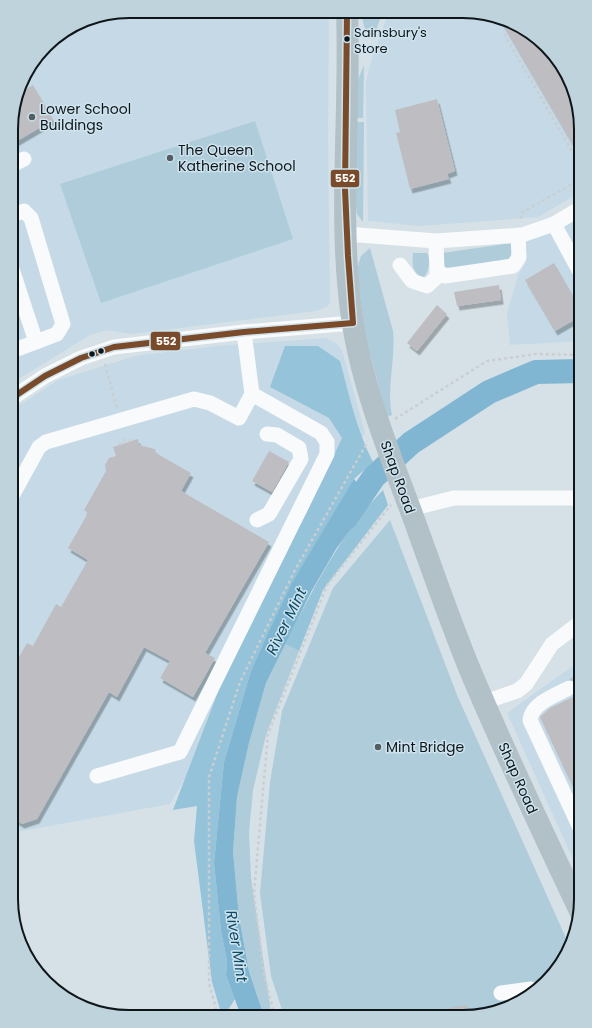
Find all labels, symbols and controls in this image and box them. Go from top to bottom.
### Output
place label: Sainsbury's Store [354,23,427,58]
marker: Sainsbury's Store [342,34,352,44]
place label: Lower School Buildings [40,99,131,135]
marker: Lower School Buildings [27,112,37,122]
place label: The Queen Katherine School [178,140,296,176]
marker: The Queen Katherine School [165,153,175,163]
line badge: 552 [330,169,360,188]
text: 552 [335,170,355,186]
line badge: 552 [150,331,181,351]
text: 552 [156,333,176,349]
unlabelled marker [96,346,106,356]
unlabelled marker [87,349,97,359]
street label: Shap Road [376,438,420,516]
water label: River Mint [261,583,312,658]
place label: Mint Bridge [386,737,464,757]
street label: Shap Road [493,739,543,817]
marker: Mint Bridge [373,742,383,752]
water label: River Mint [221,909,253,984]

